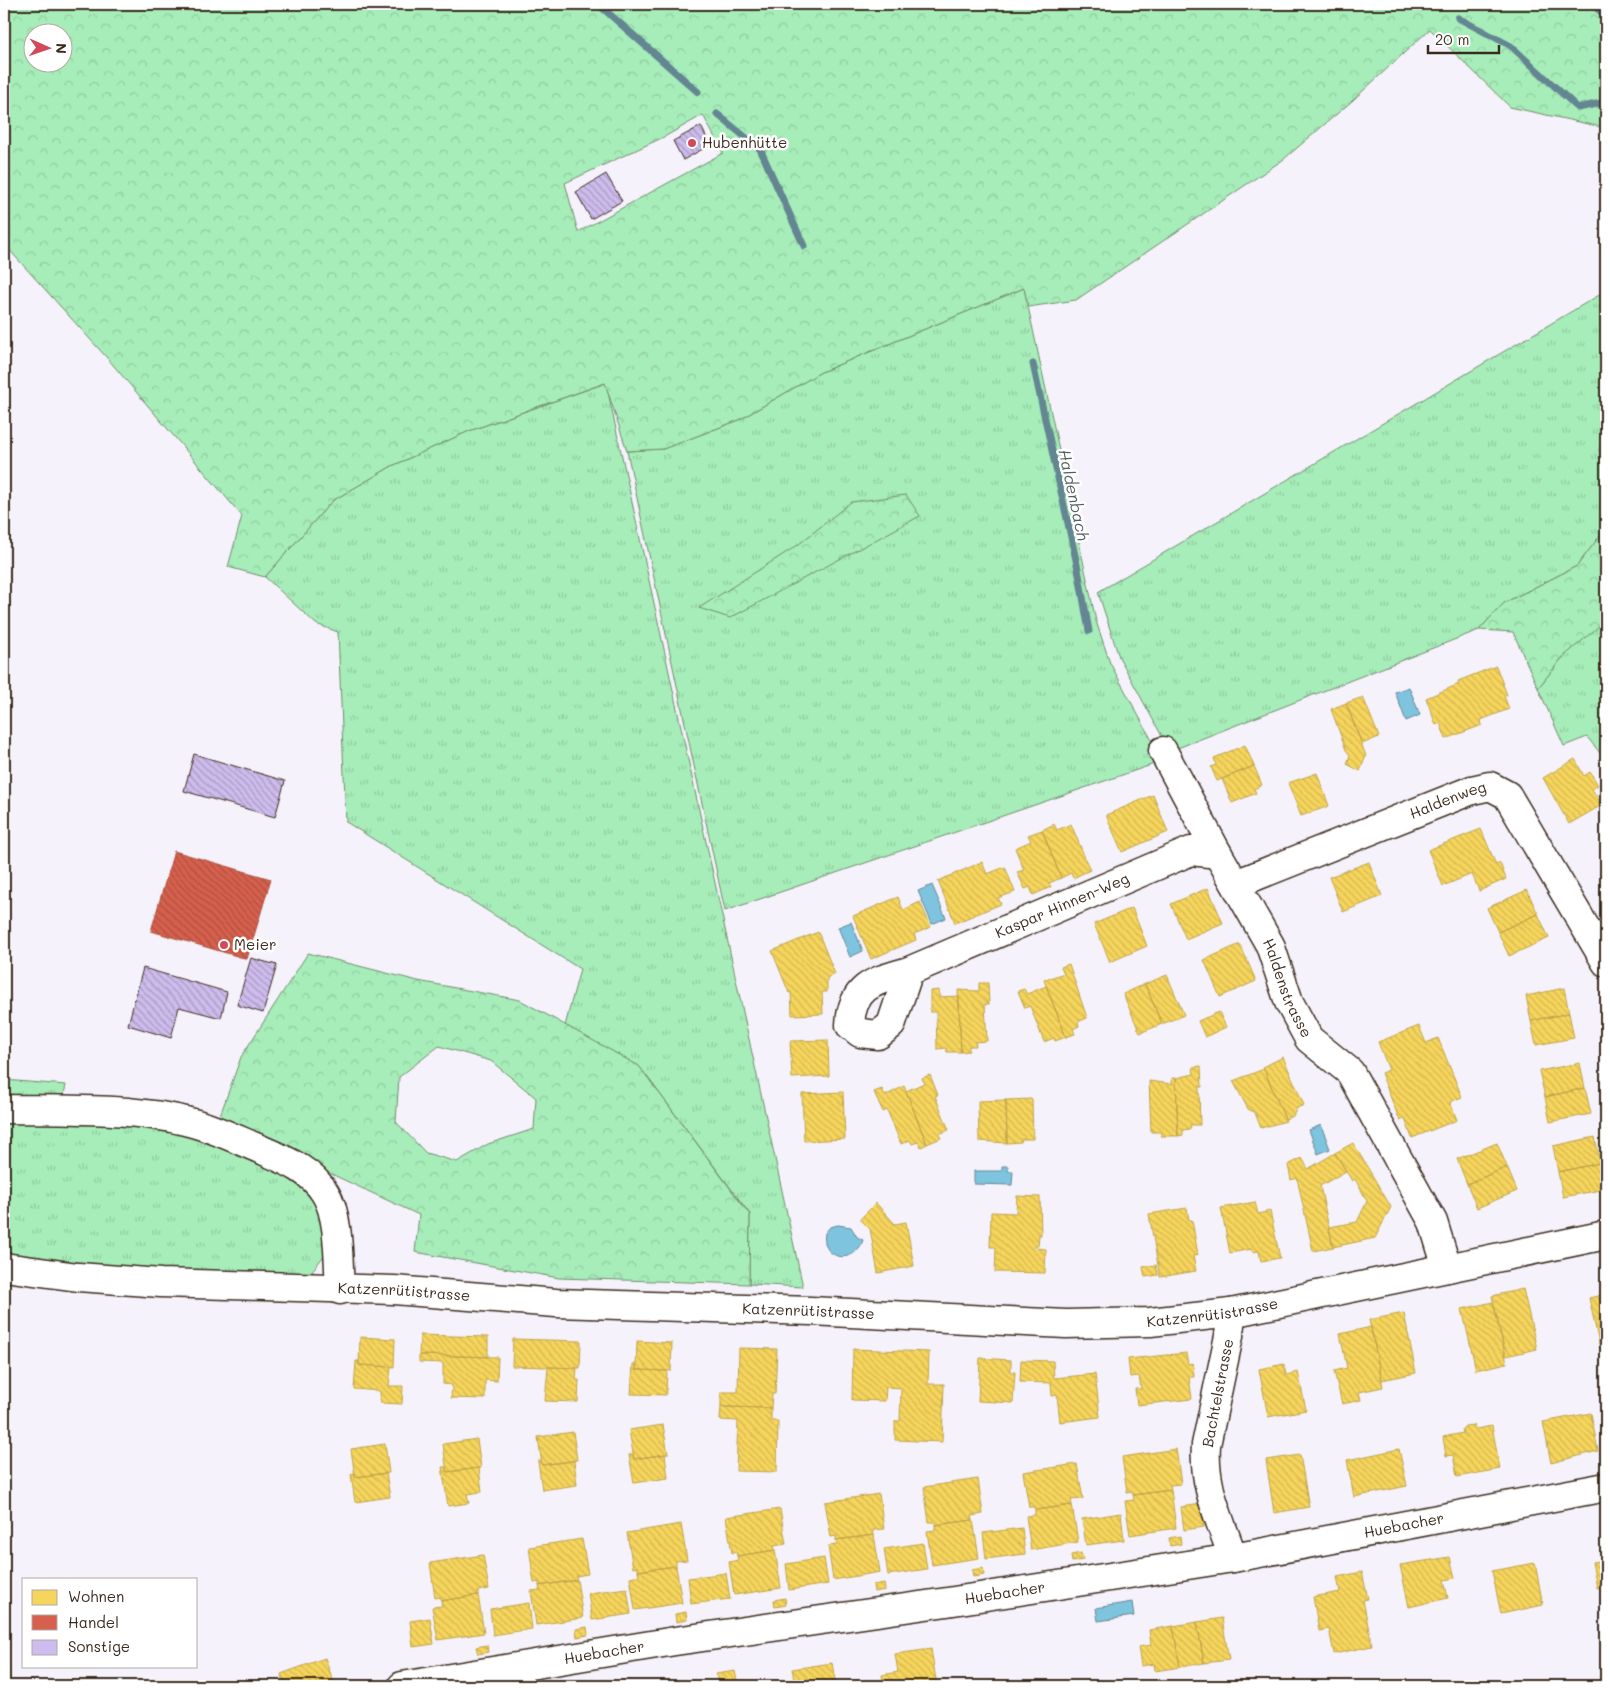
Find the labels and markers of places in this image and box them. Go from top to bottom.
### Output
place label: Hubenhütte [702,132,787,152]
marker: Hubenhütte [686,137,698,149]
place label: Meier [234,934,277,954]
marker: Meier [218,939,230,951]

